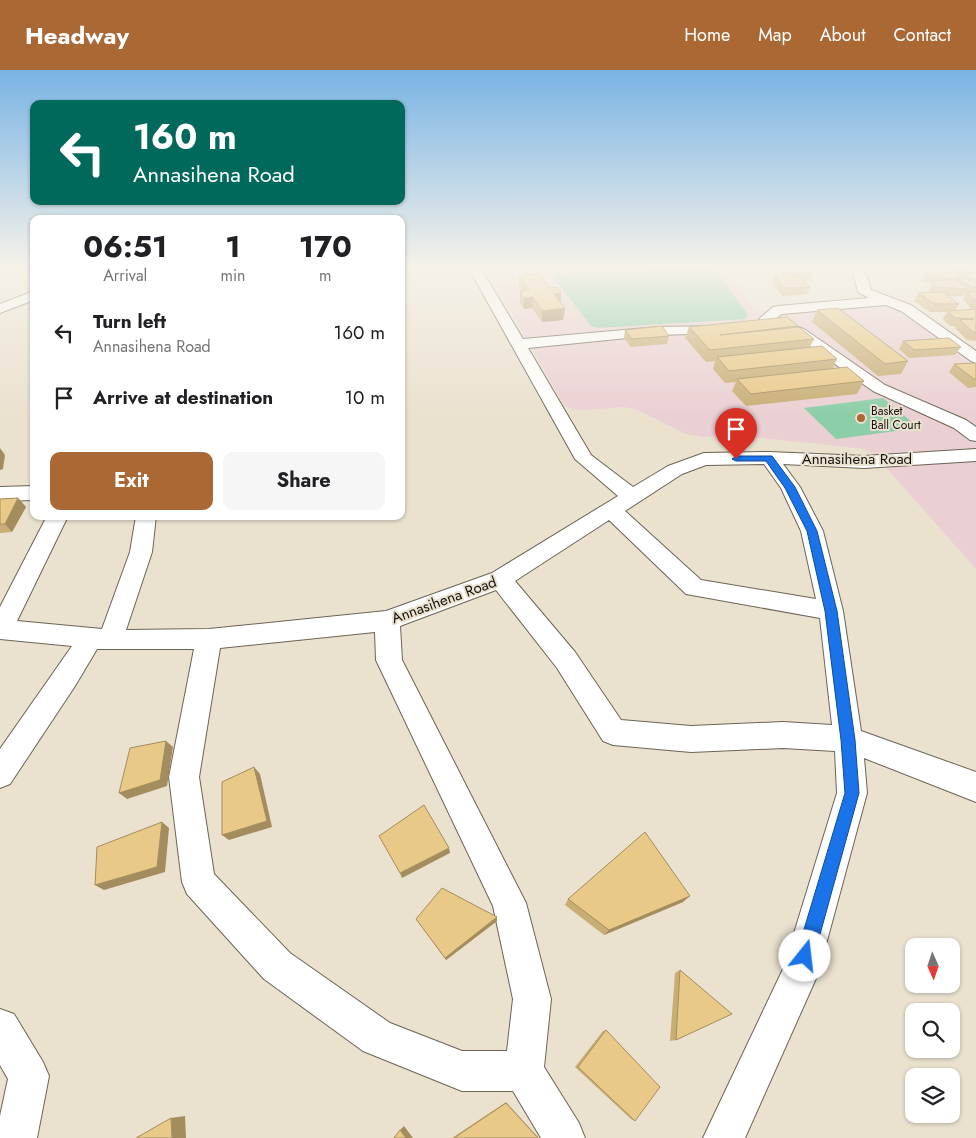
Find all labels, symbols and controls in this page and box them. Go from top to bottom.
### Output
text: Headway [25,18,129,53]
text: Home [684,22,730,48]
text: Map [758,22,792,48]
text: About [820,22,865,48]
text: Contact [893,22,951,48]
text: 160 m [133,112,237,162]
icon: left [50,120,115,185]
text: Annasihena Road [133,158,295,190]
text: 06:51 [83,225,167,268]
text: 1 [225,225,241,268]
text: 170 [299,225,352,268]
text: Arrival [103,264,147,287]
text: min [220,264,246,287]
text: m [319,264,332,287]
text: Turn left [93,308,166,335]
icon: left [50,319,78,347]
text: 160 m [334,319,385,346]
text: Annasihena Road [93,335,211,358]
icon: arrive [50,384,78,412]
text: Arrive at destination [93,384,273,411]
text: 10 m [345,384,385,411]
place label: Basket Ball Court [871,402,921,434]
pin [715,408,757,459]
marker: Basket Ball Court [855,412,867,424]
icon: arrive [722,415,750,443]
street label: Annasihena Road [802,448,912,470]
button: Exit [50,452,213,510]
button: Share [223,452,385,510]
street label: Annasihena Road [388,571,500,629]
position arrow [778,929,830,981]
north arrow [905,938,960,992]
map controls [905,938,960,1123]
button: search [905,1003,960,1058]
button: layers [905,1068,960,1123]

